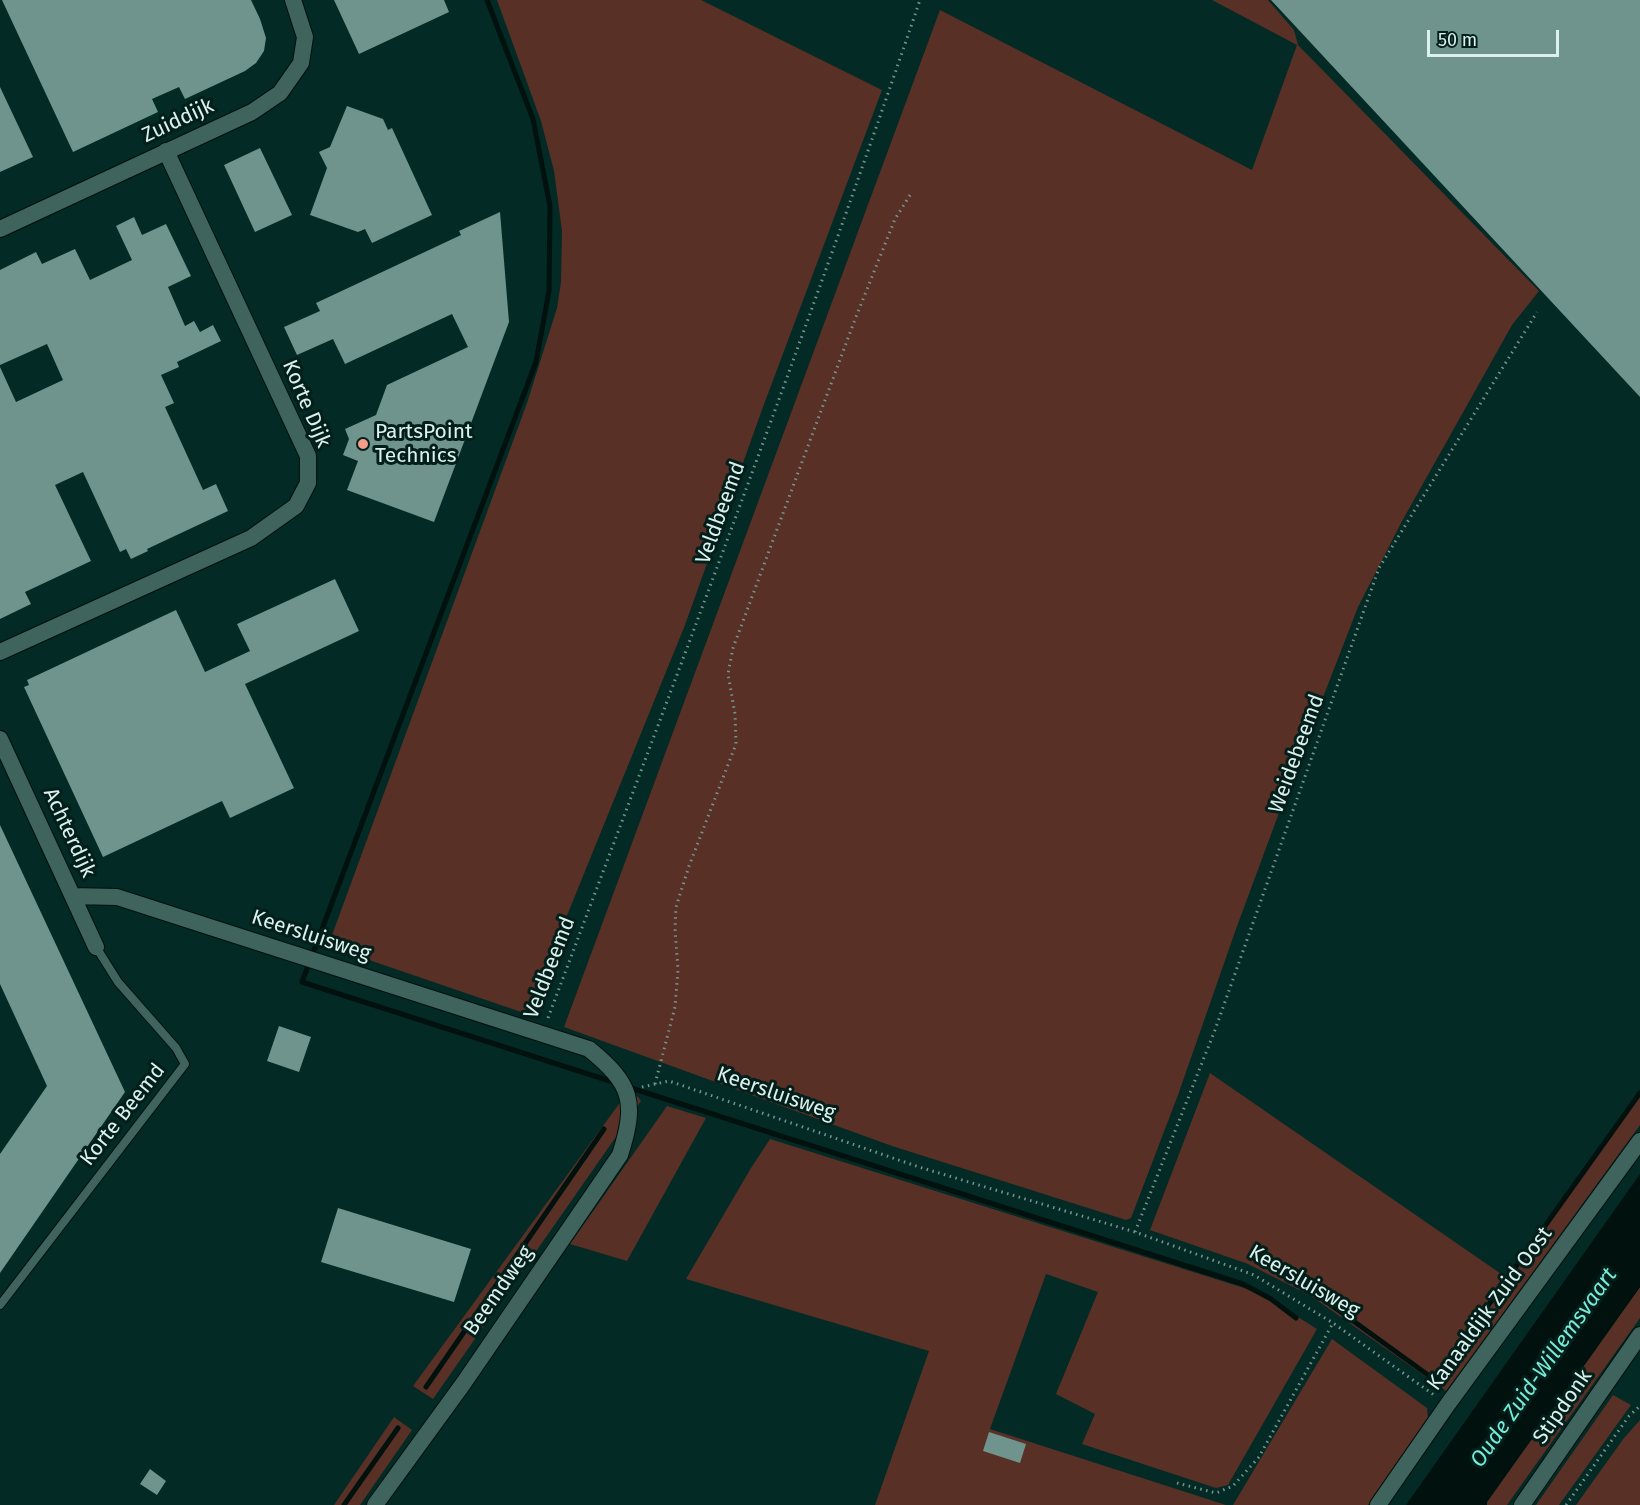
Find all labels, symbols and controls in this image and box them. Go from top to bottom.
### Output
scale bar [1430,18,1562,56]
text: 50 m [1438,29,1477,51]
street label: Zuiddijk [138,93,218,149]
street label: Korte Dijk [276,356,336,452]
place label: PartsPoint Technics [375,419,473,469]
marker: PartsPoint Technics [356,437,370,451]
street label: Veldbeemd [691,458,751,568]
street label: Weidebeemd [1264,691,1330,817]
street label: Achterdijk [37,784,101,882]
street label: Keersluisweg [248,905,374,967]
street label: Veldbeemd [519,913,581,1023]
street label: Korte Beemd [75,1059,171,1171]
street label: Keersluisweg [713,1062,839,1126]
street label: Kanaaldijk Zuid Oost [1422,1222,1558,1396]
street label: Keersluisweg [1244,1240,1364,1324]
street label: Beemdweg [459,1241,539,1341]
water label: Oude Zuid-Willemsvaart [1465,1263,1623,1473]
street label: Stipdonk [1528,1365,1598,1449]

